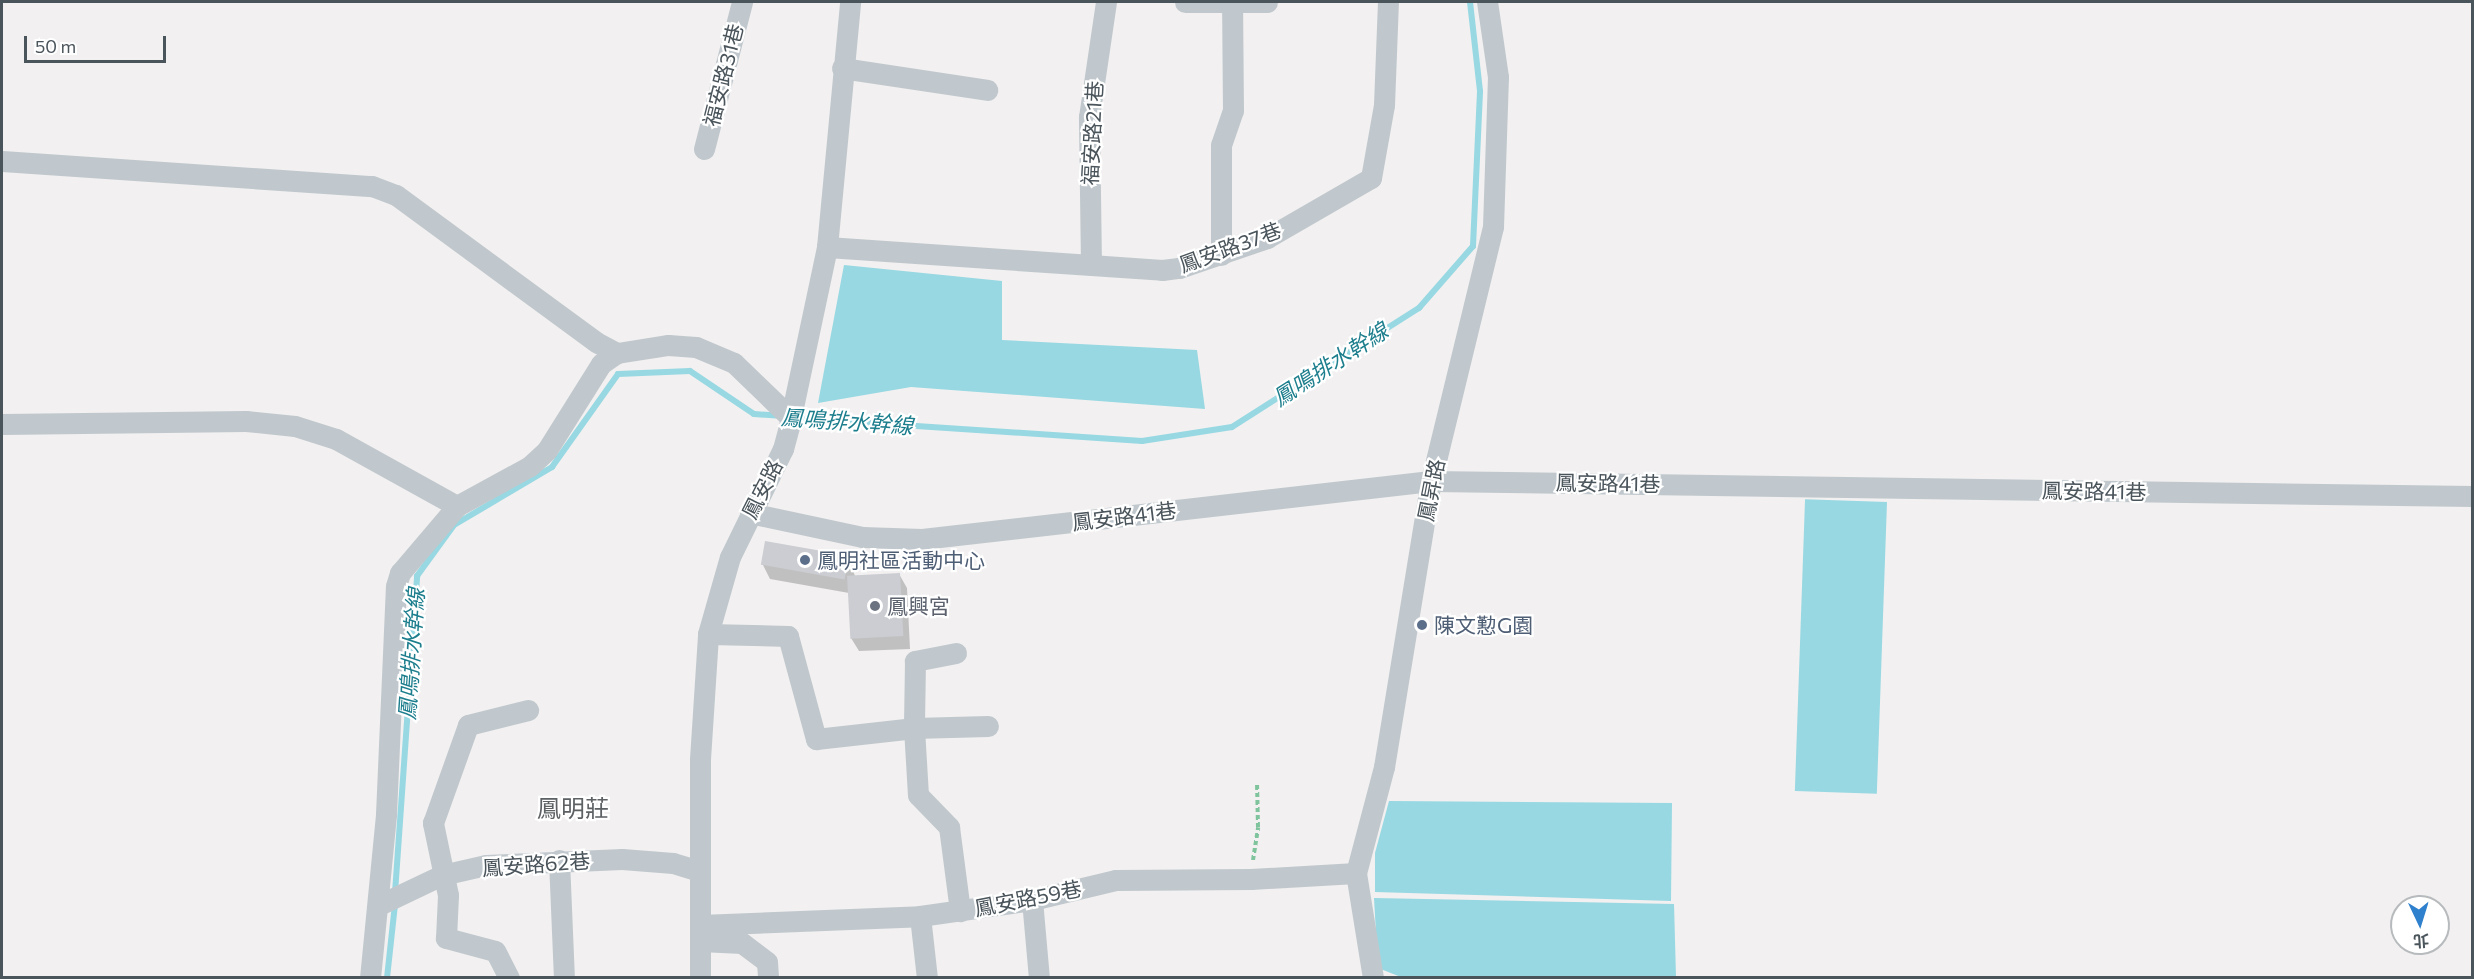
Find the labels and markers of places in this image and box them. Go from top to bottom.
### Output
place label: 鳳明社區活動中心 [817,547,985,573]
marker: 鳳明社區活動中心 [798,553,812,567]
place label: 鳳興宮 [887,593,950,619]
marker: 鳳興宮 [868,599,882,613]
place label: 陳文懃G園 [1434,612,1533,638]
marker: 陳文懃G園 [1415,618,1429,632]

